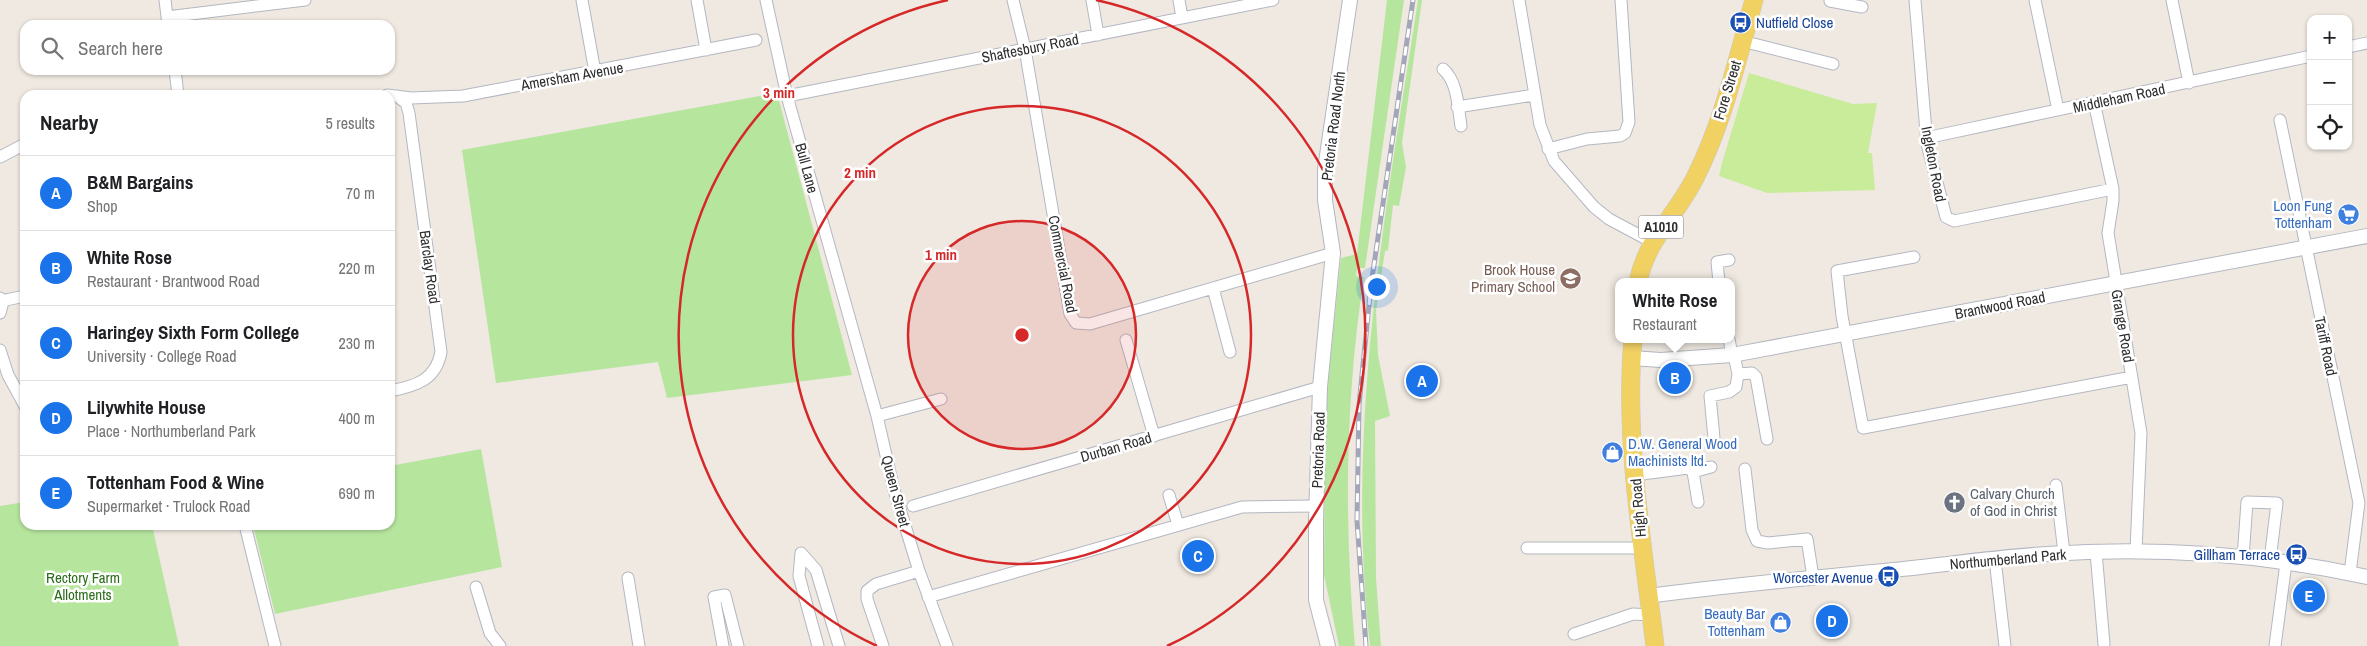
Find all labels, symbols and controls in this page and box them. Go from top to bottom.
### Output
bus stop icon: Nutfield Close [1728,10,1752,34]
place label: Nutfield Close [1756,12,1833,33]
map controls [2307,15,2352,150]
button: + [2307,15,2352,60]
search box [20,20,395,75]
street label: Shaftesbury Road [980,28,1080,68]
icon: search [38,34,66,62]
text: Search here [78,35,163,61]
street label: Amersham Avenue [518,57,625,96]
street label: Fore Street [1708,57,1746,122]
button: − [2307,60,2352,105]
street label: Pretoria Road North [1316,70,1350,182]
street label: Middleham Road [2071,78,2167,118]
text: 3 min [763,82,795,103]
button: locate [2307,105,2352,150]
text: Nearby [40,108,98,137]
text: 5 results [325,112,375,134]
street label: Ingleton Road [1916,124,1952,204]
street label: Bull Lane [790,141,824,196]
text: 2 min [844,162,876,183]
text: B&M Bargains [87,169,193,195]
text: A [51,182,61,204]
text: 70 m [346,182,375,204]
text: Shop [87,195,118,217]
place label: Loon Fung Tottenham [2273,195,2332,233]
supermarket icon: Loon Fung Tottenham [2336,202,2360,226]
street label: Commercial Road [1043,213,1083,315]
road number: A1010 [1638,216,1684,238]
street label: Barclay Road [414,229,446,305]
text: White Rose [87,244,172,270]
text: 1 min [925,244,957,265]
text: B [51,257,61,279]
text: 220 m [339,257,375,279]
place label: Brook House Primary School [1471,259,1555,297]
school or university icon: Brook House Primary School [1559,266,1583,290]
text: Restaurant · Brantwood Road [87,270,260,292]
your location [1364,274,1390,300]
popup [1615,278,1735,343]
street label: Brantwood Road [1953,286,2047,324]
text: White Rose [1633,287,1717,313]
street label: Grange Road [2106,288,2140,364]
text: Restaurant [1633,313,1697,335]
street label: Tariff Road [2309,314,2343,378]
text: Haringey Sixth Form College [87,319,299,345]
centre of rings [1013,326,1031,344]
text: C [51,332,61,354]
text: 230 m [339,332,375,354]
text: University · College Road [87,345,237,367]
pin: B [1659,359,1691,397]
pin: A [1406,362,1438,400]
text: Lilywhite House [87,394,206,420]
text: D [51,407,61,429]
text: 400 m [339,407,375,429]
street label: Pretoria Road [1306,411,1330,489]
text: Place · Northumberland Park [87,420,255,442]
street label: Durban Road [1078,427,1154,467]
place label: D.W. General Wood Machinists ltd. [1628,433,1737,471]
shop icon: D.W. General Wood Machinists ltd. [1600,440,1624,464]
street label: Queen Street [876,453,916,530]
text: Tottenham Food & Wine [87,469,264,495]
street label: High Road [1625,478,1651,538]
text: E [52,482,60,504]
text: 690 m [339,482,375,504]
place label: Calvary Church of God in Christ [1970,483,2057,521]
church icon: Calvary Church of God in Christ [1942,490,1966,514]
text: Supermarket · Trulock Road [87,495,250,517]
pin: C [1182,537,1214,575]
bus stop icon: Gillham Terrace [2284,542,2308,566]
street label: Northumberland Park [1949,543,2068,575]
place label: Gillham Terrace [2193,544,2280,565]
bus stop icon: Worcester Avenue [1877,565,1901,589]
park label: Rectory Farm Allotments [46,567,120,605]
place label: Worcester Avenue [1773,567,1873,588]
pin: E [2293,577,2325,615]
pin: D [1816,602,1848,640]
place label: Beauty Bar Tottenham [1704,603,1765,641]
shop icon: Beauty Bar Tottenham [1769,610,1793,634]

